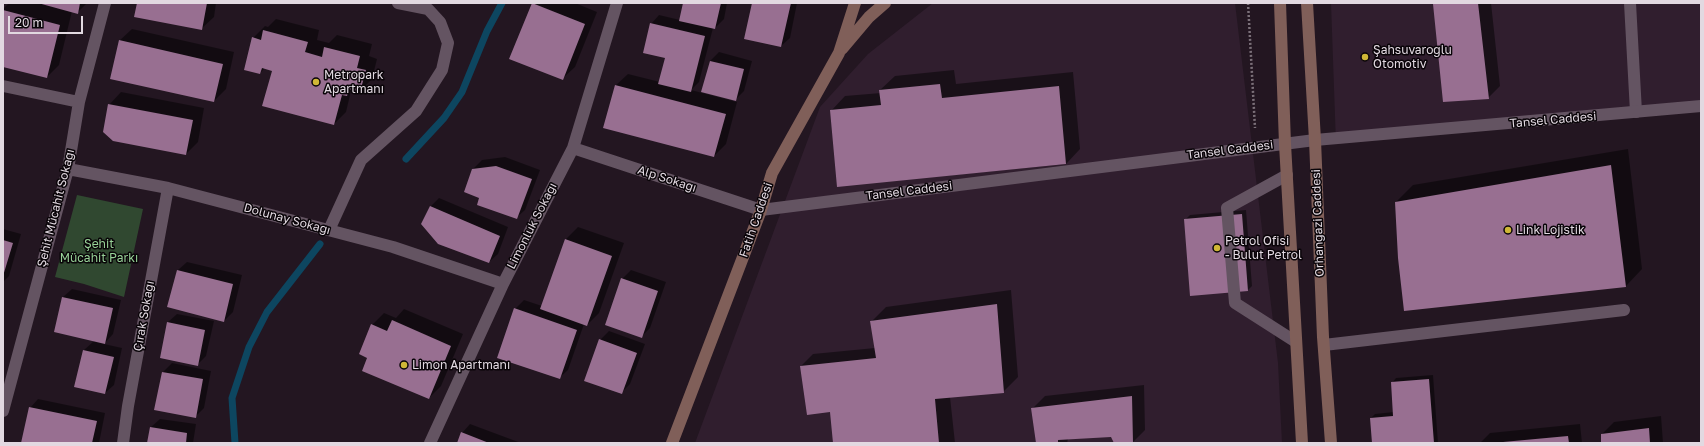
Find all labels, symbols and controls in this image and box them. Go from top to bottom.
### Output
scale bar [10,8,85,34]
text: 20 m [15,15,43,30]
place label: Şahsuvaroğlu Otomotiv [1373,43,1452,71]
marker: Şahsuvaroğlu Otomotiv [1360,52,1370,62]
place label: Metropark Apartmanı [324,68,384,96]
marker: Metropark Apartmanı [311,77,321,87]
street label: Tansel Caddesi [1509,109,1597,131]
street label: Tansel Caddesi [1186,138,1274,162]
street label: Şehit Mücahit Sokağı [34,147,78,269]
street label: Alp Sokağı [636,163,698,195]
street label: Orhangazi Caddesi [1309,169,1327,277]
street label: Tansel Caddesi [865,179,953,203]
street label: Limonluk Sokağı [504,180,560,272]
street label: Fatih Caddesi [736,181,776,259]
street label: Dolunay Sokağı [242,200,332,238]
place label: Link Lojistik [1516,223,1585,237]
marker: Link Lojistik [1503,225,1513,235]
place label: Petrol Ofisi - Bulut Petrol [1225,234,1302,262]
park label: Şehit Mücahit Parkı [60,237,138,265]
marker: Petrol Ofisi - Bulut Petrol [1212,243,1222,253]
street label: Çırak Sokağı [131,280,157,352]
place label: Limon Apartmanı [412,358,510,372]
marker: Limon Apartmanı [399,360,409,370]

